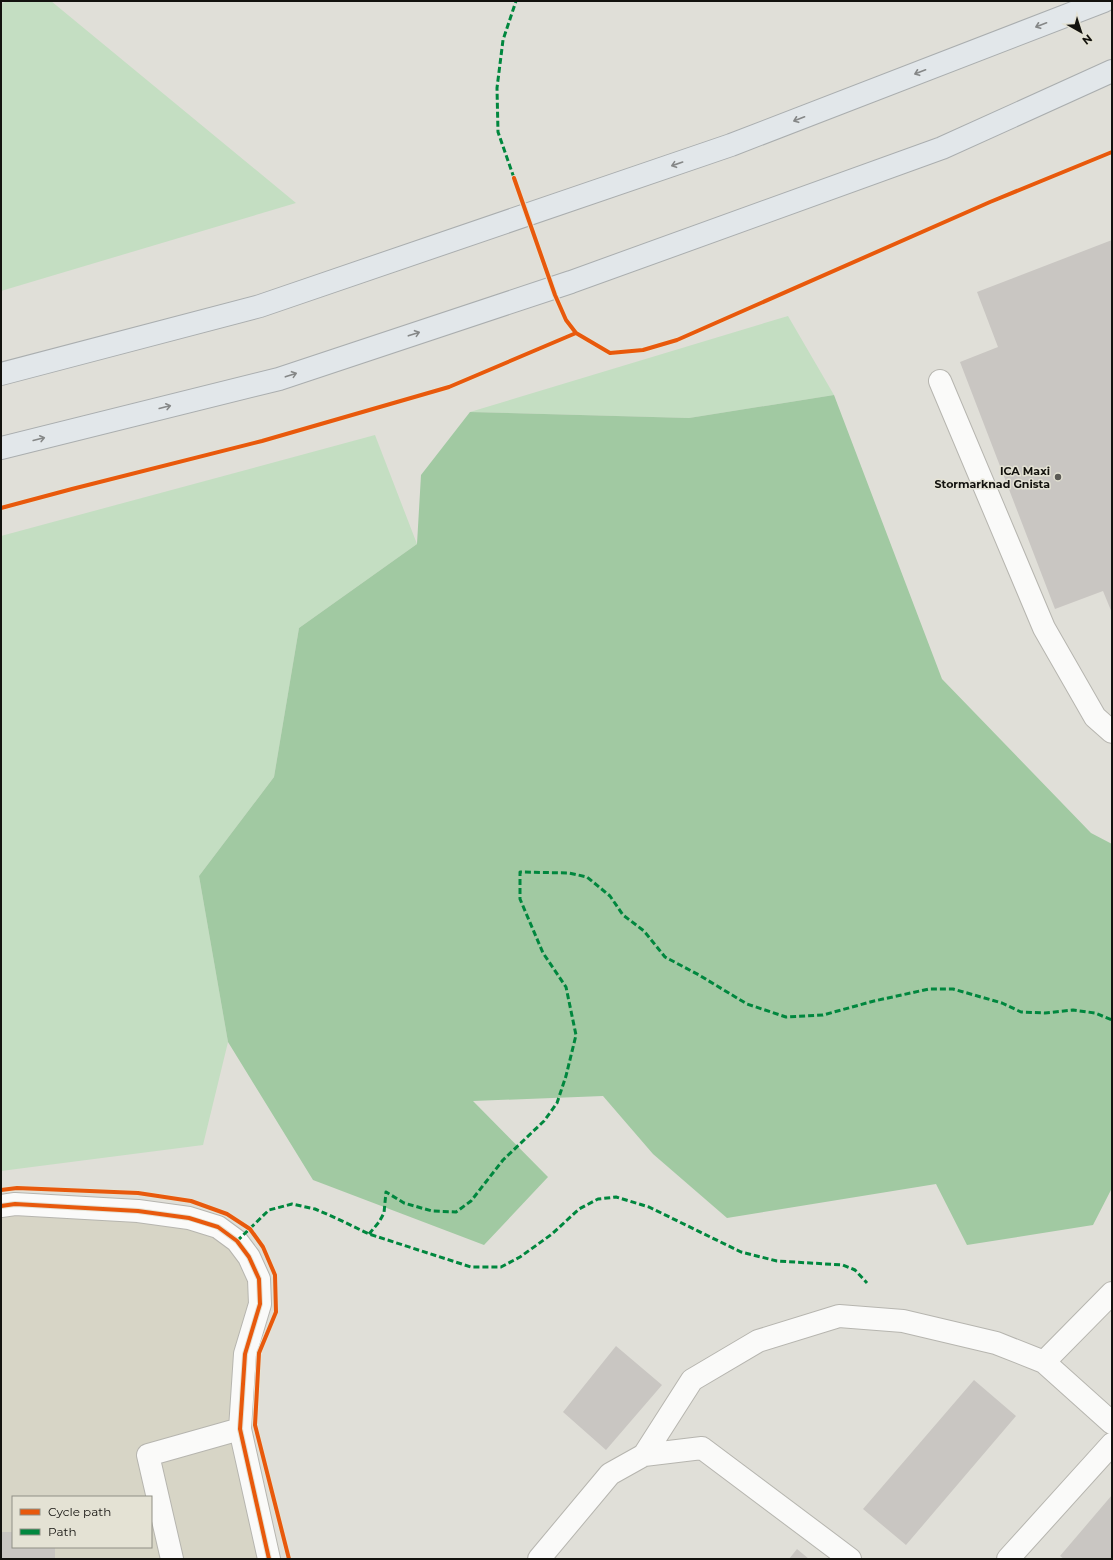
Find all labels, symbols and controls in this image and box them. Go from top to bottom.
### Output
north arrow [1061,12,1101,52]
one-way arrow [1036,22,1048,30]
text: N [1079,32,1095,48]
one-way arrow [915,69,927,77]
one-way arrow [793,116,805,124]
one-way arrow [671,161,684,168]
one-way arrow [408,330,421,337]
one-way arrow [284,371,297,378]
one-way arrow [158,403,171,410]
one-way arrow [32,434,45,442]
place label: ICA Maxi Stormarknad Gnista [935,464,1050,491]
marker: ICA Maxi Stormarknad Gnista [1053,472,1063,482]
legend [12,1496,152,1548]
text: Cycle path [48,1504,111,1519]
text: Path [48,1524,77,1539]

